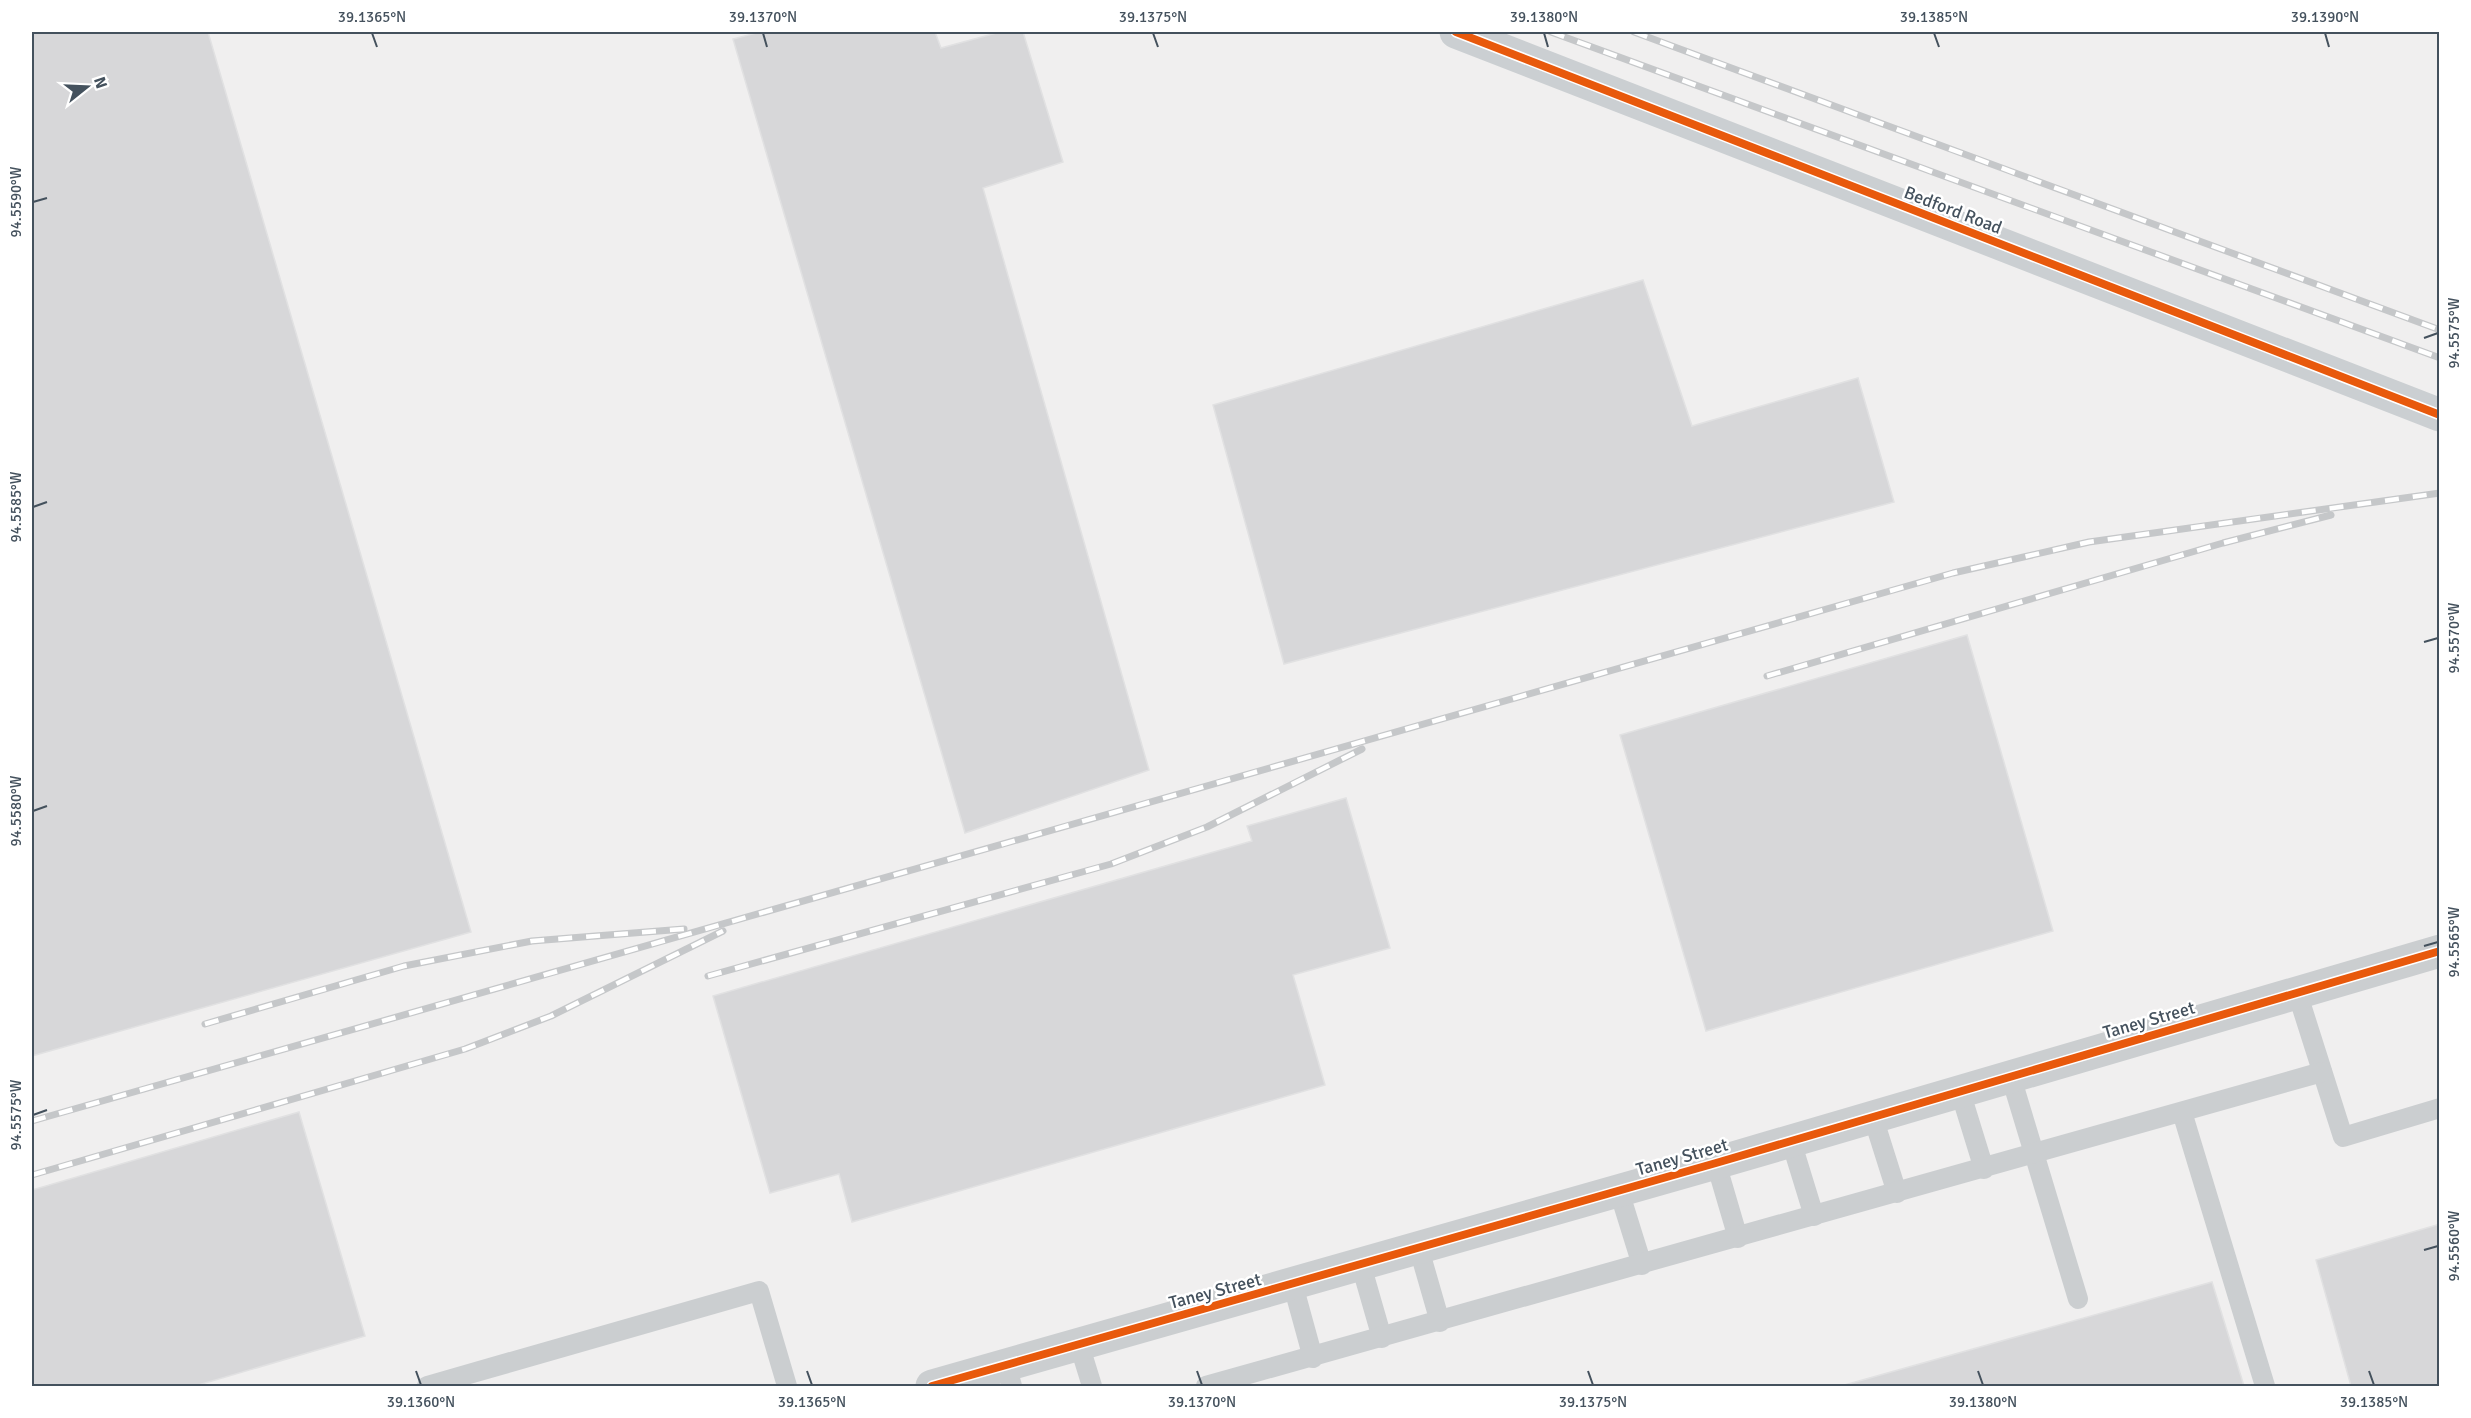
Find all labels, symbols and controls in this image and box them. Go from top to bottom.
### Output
text: 39.1365°N [338,8,406,26]
text: 39.1370°N [729,8,797,26]
text: 39.1375°N [1119,8,1187,26]
text: 39.1380°N [1510,8,1578,26]
text: 39.1385°N [1900,8,1968,26]
text: 39.1390°N [2291,8,2359,26]
north arrow [57,57,117,117]
text: N [89,74,112,91]
text: 94.5590°W [7,166,25,237]
street label: Bedford Road [1901,181,2005,239]
text: 94.5575°W [2445,297,2463,368]
text: 94.5585°W [7,471,25,542]
text: 94.5570°W [2445,602,2463,673]
text: 94.5580°W [7,775,25,846]
text: 94.5565°W [2445,906,2463,977]
street label: Taney Street [2101,996,2197,1044]
text: 94.5575°W [7,1079,25,1150]
street label: Taney Street [1634,1133,1730,1181]
text: 94.5560°W [2445,1210,2463,1281]
street label: Taney Street [1166,1268,1264,1314]
text: 39.1360°N [387,1393,455,1411]
text: 39.1365°N [778,1393,846,1411]
text: 39.1370°N [1168,1393,1236,1411]
text: 39.1375°N [1559,1393,1627,1411]
text: 39.1380°N [1949,1393,2017,1411]
text: 39.1385°N [2340,1393,2408,1411]

